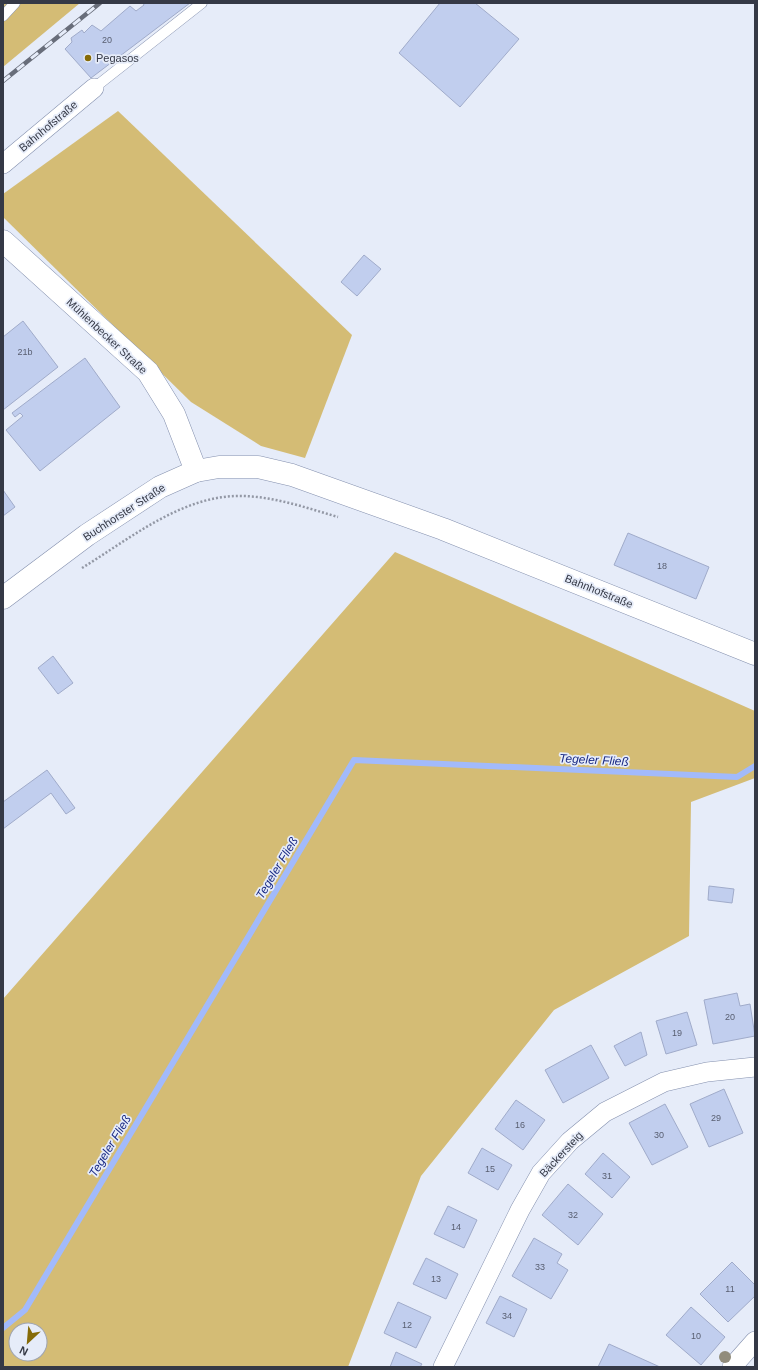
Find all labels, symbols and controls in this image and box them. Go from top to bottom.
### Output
house number: 20 [102,35,112,45]
place label: Pegasos [96,52,139,64]
marker: Pegasos [83,53,93,63]
street label: Bahnhofstraße [17,98,79,154]
street label: Mühlenbecker Straße [64,296,150,376]
house number: 21b [17,347,33,357]
street label: Buchhorster Straße [81,481,167,543]
house number: 18 [657,561,667,571]
street label: Bahnhofstraße [563,572,635,610]
water label: Tegeler Fließ [559,751,629,769]
water label: Tegeler Fließ [253,835,301,901]
house number: 20 [725,1012,735,1022]
house number: 19 [672,1028,682,1038]
water label: Tegeler Fließ [86,1113,134,1179]
house number: 29 [711,1113,721,1123]
house number: 16 [515,1120,525,1130]
street label: Bäckersteig [537,1129,585,1179]
house number: 30 [654,1130,664,1140]
house number: 15 [485,1164,495,1174]
house number: 31 [602,1171,612,1181]
house number: 32 [568,1210,578,1220]
house number: 14 [451,1222,461,1232]
house number: 33 [535,1262,545,1272]
house number: 13 [431,1274,441,1284]
house number: 11 [725,1284,735,1294]
house number: 34 [502,1311,512,1321]
house number: 12 [402,1320,412,1330]
north arrow [8,1322,48,1362]
house number: 10 [691,1331,701,1341]
text: N [17,1344,30,1358]

